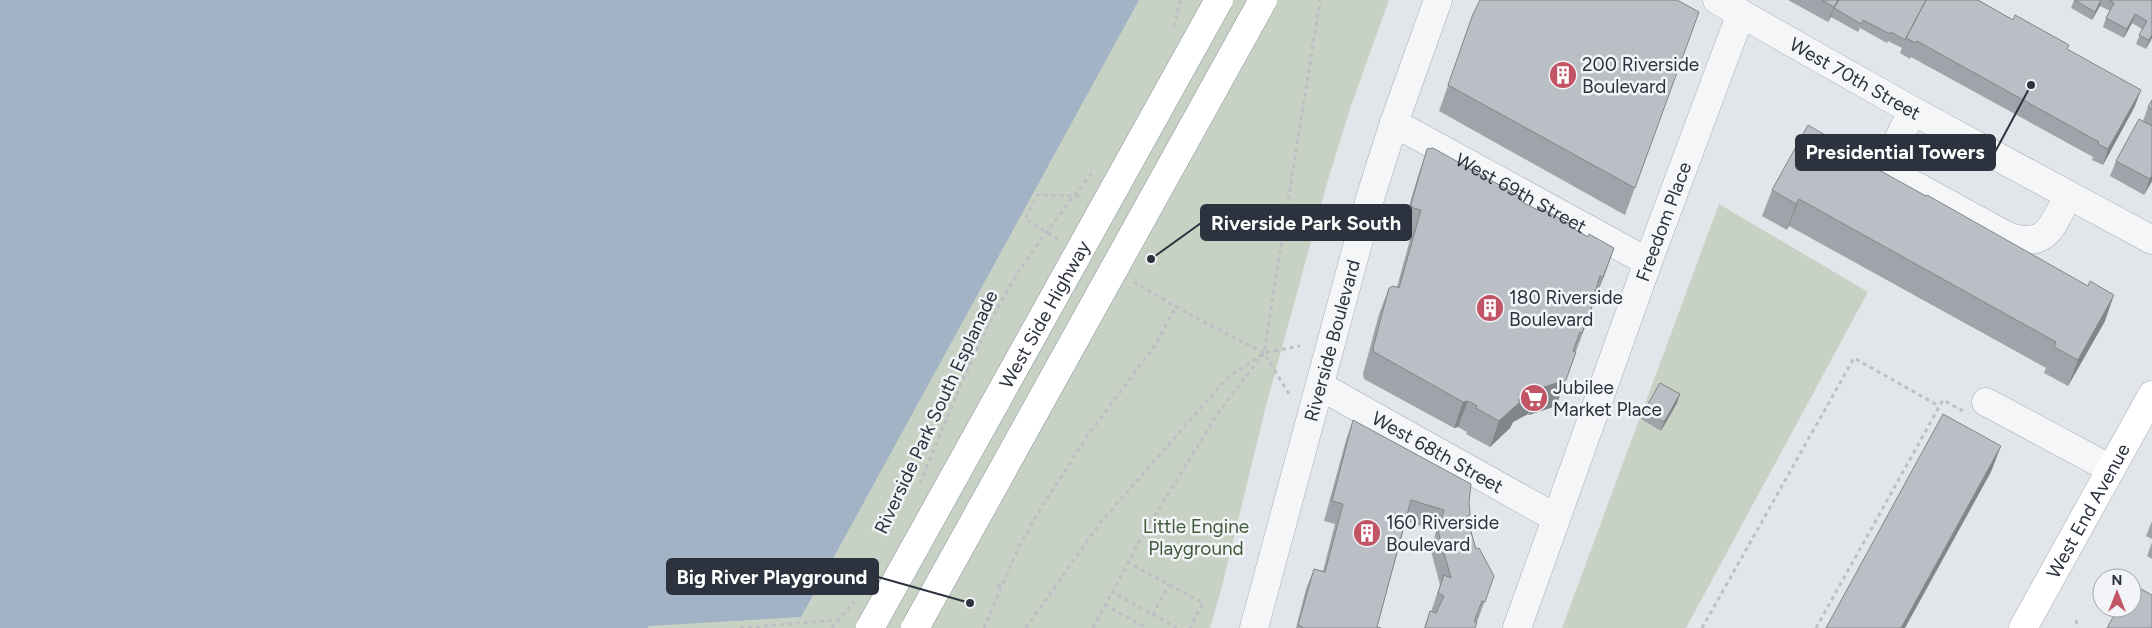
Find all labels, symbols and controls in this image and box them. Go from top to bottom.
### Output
street label: West 70th Street [1786,32,1925,124]
place label: 200 Riverside Boulevard [1582,53,1699,98]
building icon: 200 Riverside Boulevard [1548,60,1578,90]
callout: Presidential Towers [1796,135,1995,170]
text: Presidential Towers [1805,140,1985,164]
street label: West 69th Street [1452,148,1591,238]
street label: Freedom Place [1631,158,1696,284]
callout: Riverside Park South [1201,205,1411,240]
text: Riverside Park South [1211,211,1401,235]
street label: West Side Highway [994,236,1095,392]
street label: Riverside Boulevard [1299,257,1365,424]
place label: 180 Riverside Boulevard [1509,286,1623,331]
street label: Riverside Park South Esplanade [869,287,1003,537]
building icon: 180 Riverside Boulevard [1475,293,1505,323]
place label: Jubilee Market Place [1553,376,1662,421]
supermarket icon: Jubilee Market Place [1519,383,1549,413]
street label: West 68th Street [1368,406,1507,498]
street label: West End Avenue [2041,439,2134,582]
place label: 160 Riverside Boulevard [1386,511,1499,556]
park label: Little Engine Playground [1143,515,1249,560]
building icon: 160 Riverside Boulevard [1352,518,1382,548]
callout: Big River Playground [667,559,878,594]
text: Big River Playground [676,565,868,589]
north arrow [2092,568,2142,618]
text: N [2112,572,2122,589]

